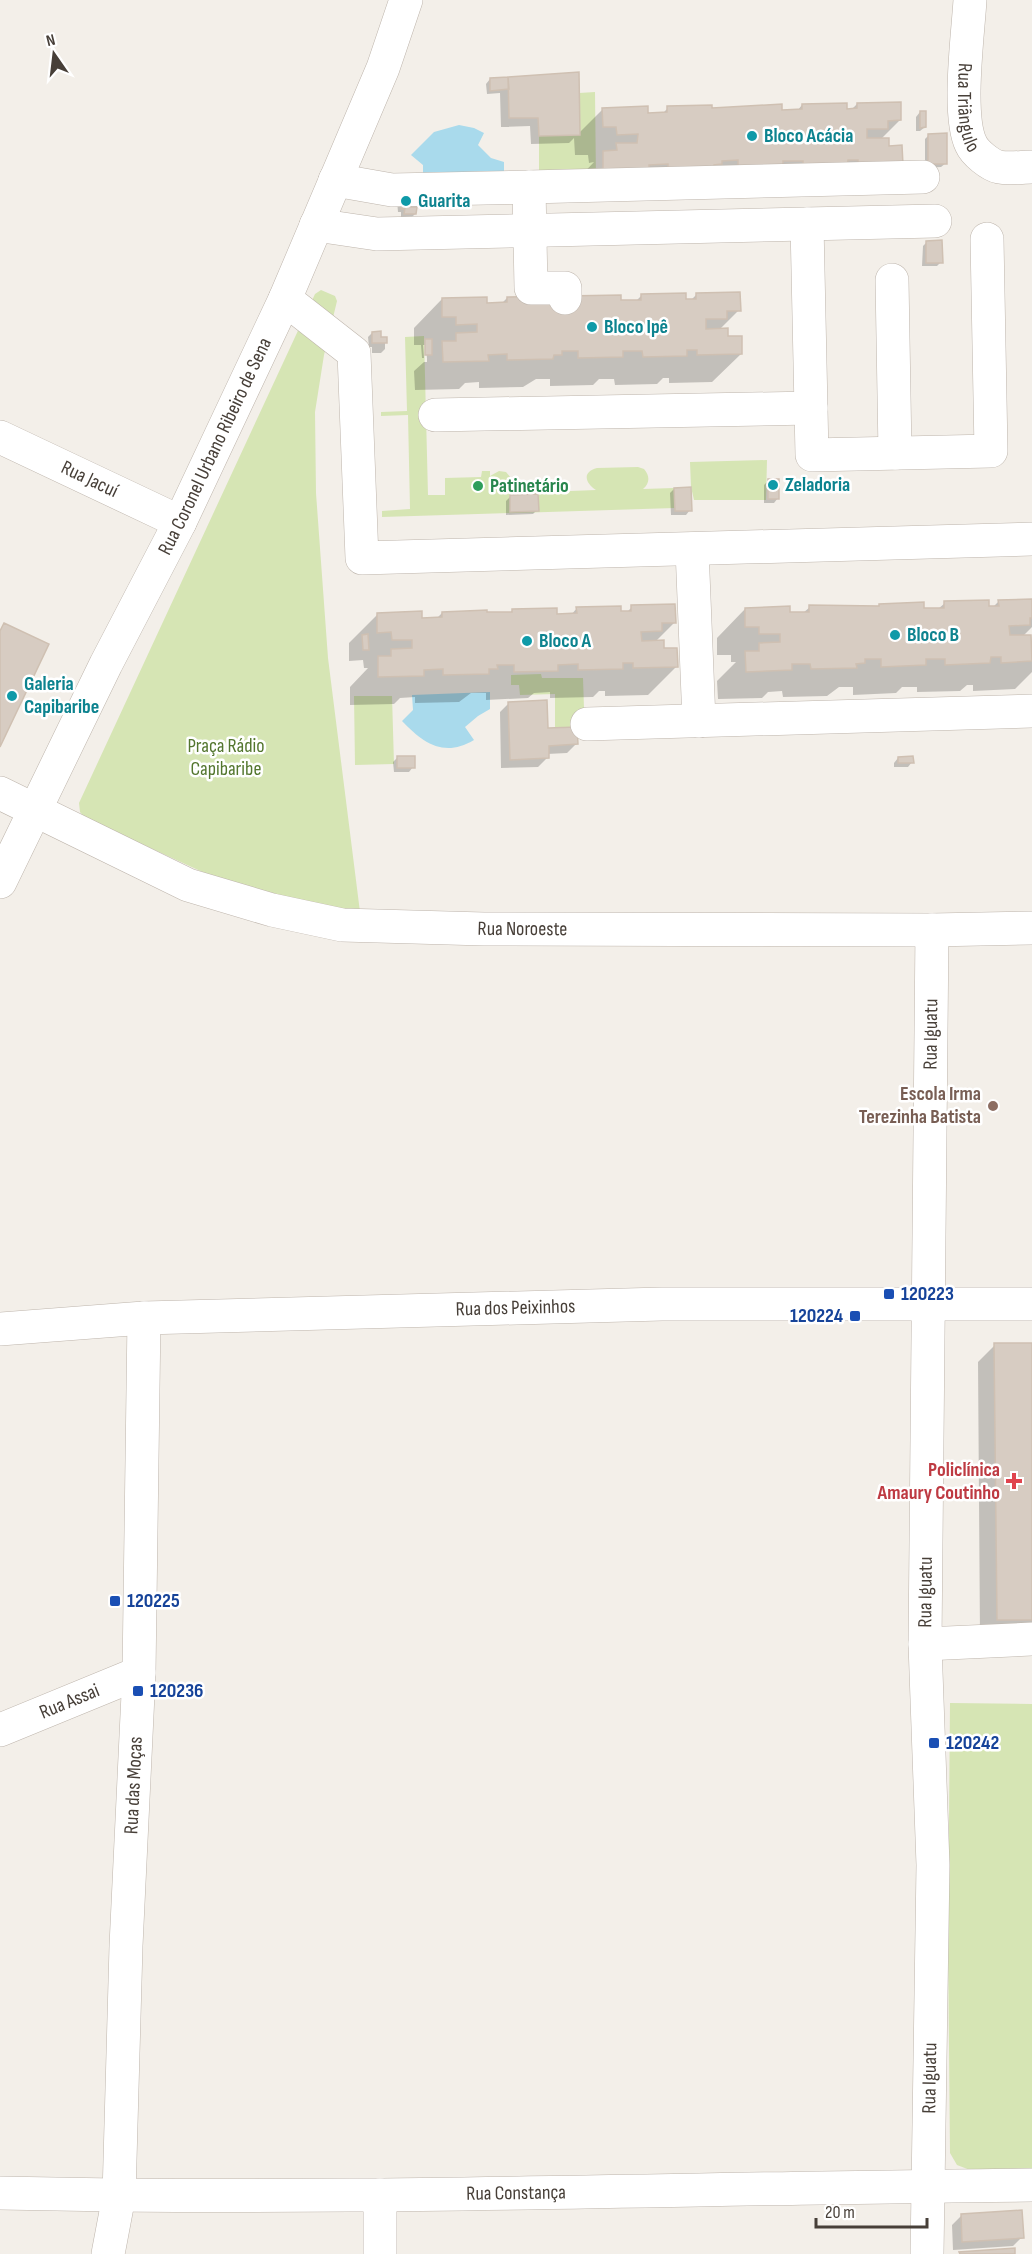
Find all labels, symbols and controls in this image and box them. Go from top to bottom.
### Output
north arrow [24,24,84,84]
text: N [44,31,57,51]
street label: Rua Triângulo [952,62,985,157]
place label: Bloco Acácia [764,124,853,148]
marker: Bloco Acácia [745,129,759,143]
place label: Guarita [418,189,470,213]
marker: Guarita [399,194,413,208]
place label: Bloco Ipê [604,315,668,339]
marker: Bloco Ipê [585,320,599,334]
street label: Rua Coronel Urbano Ribeiro de Sena [153,334,277,559]
street label: Rua Jacuí [57,456,122,503]
place label: Zeladoria [785,473,850,497]
place label: Patinetário [490,474,569,498]
marker: Zeladoria [766,478,780,492]
marker: Patinetário [471,479,485,493]
place label: Bloco B [907,623,959,647]
marker: Bloco B [888,628,902,642]
place label: Bloco A [539,629,592,653]
marker: Bloco A [520,634,534,648]
place label: Galeria Capibaribe [24,672,99,719]
marker: Galeria Capibaribe [5,689,19,703]
park label: Praça Rádio Capibaribe [187,734,265,781]
street label: Rua Noroeste [477,917,567,941]
street label: Rua Iguatu [919,999,943,1070]
place label: Escola Irma Terezinha Batista [859,1082,981,1129]
marker: Escola Irma Terezinha Batista [986,1099,1000,1113]
place label: 120223 [901,1282,954,1306]
marker: 120223 [882,1287,896,1301]
street label: Rua dos Peixinhos [455,1294,576,1322]
place label: 120224 [790,1304,843,1328]
marker: 120224 [848,1309,862,1323]
place label: Policlínica Amaury Coutinho [876,1458,1000,1505]
marker: Policlínica Amaury Coutinho [1005,1472,1023,1490]
street label: Rua Iguatu [913,1557,938,1628]
place label: 120225 [127,1589,180,1613]
marker: 120225 [108,1594,122,1608]
street label: Rua Assai [36,1679,103,1725]
place label: 120236 [150,1679,204,1703]
marker: 120236 [131,1684,145,1698]
place label: 120242 [946,1731,999,1755]
street label: Rua das Moças [119,1736,148,1835]
marker: 120242 [927,1736,941,1750]
street label: Rua Iguatu [917,2042,942,2114]
street label: Rua Constança [466,2180,566,2206]
scale bar [816,2191,927,2229]
text: 20 m [825,2202,855,2223]

